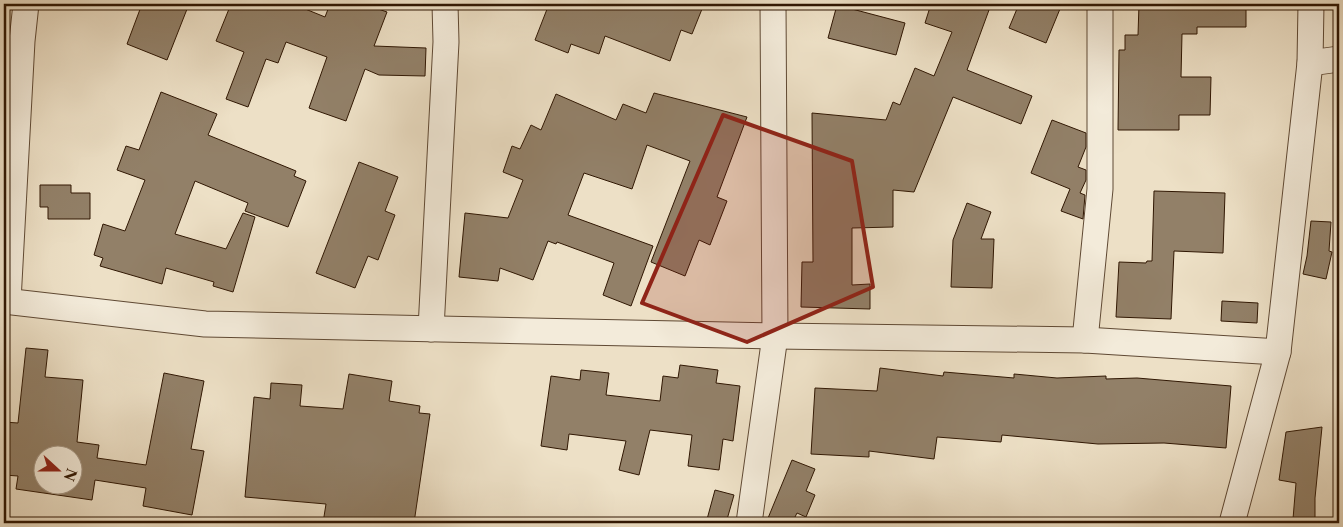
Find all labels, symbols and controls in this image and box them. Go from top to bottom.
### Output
north arrow [32,444,82,494]
text: N [60,466,81,484]

